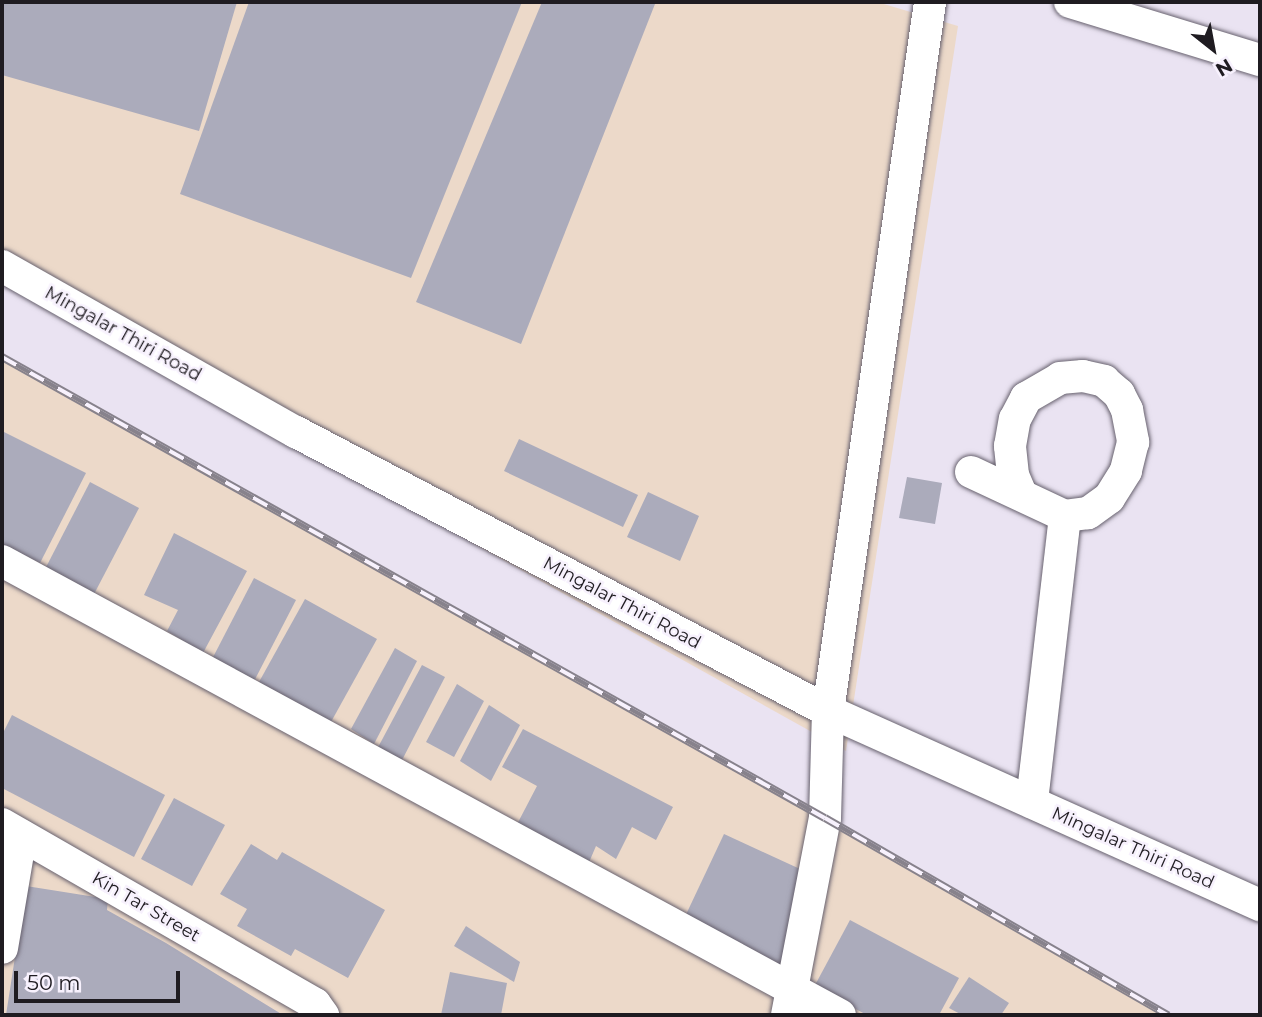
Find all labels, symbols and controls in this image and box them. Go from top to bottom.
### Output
north arrow [1178,14,1248,84]
text: N [1212,54,1237,81]
street label: Mingalar Thiri Road [41,282,205,386]
street label: Mingalar Thiri Road [539,552,705,654]
street label: Mingalar Thiri Road [1048,802,1218,894]
street label: Kin Tar Street [88,867,204,947]
scale bar [18,958,184,1002]
text: 50 m [27,970,81,995]

